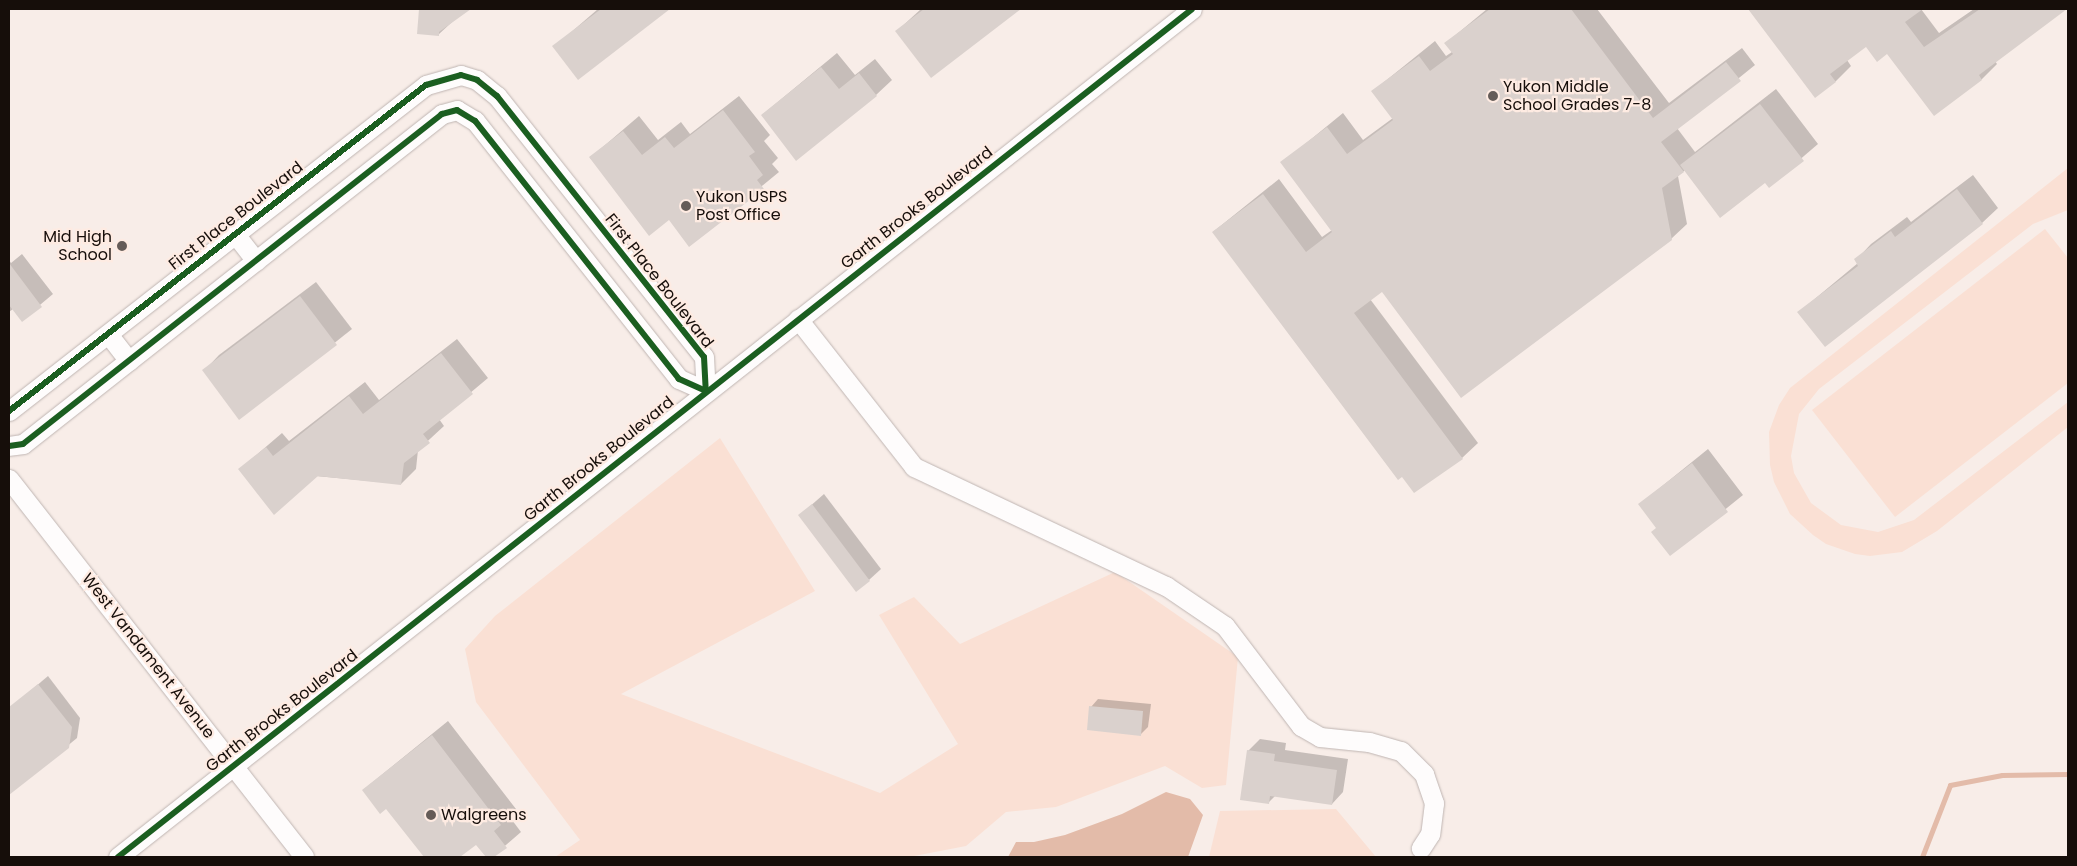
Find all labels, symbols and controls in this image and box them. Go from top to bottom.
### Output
place label: Yukon Middle School Grades 7-8 [1503,77,1651,115]
marker: Yukon Middle School Grades 7-8 [1487,90,1499,102]
street label: Garth Brooks Boulevard [837,143,997,273]
street label: First Place Boulevard [165,158,307,274]
place label: Yukon USPS Post Office [696,187,787,225]
marker: Yukon USPS Post Office [680,200,692,212]
street label: First Place Boulevard [601,210,717,352]
place label: Mid High School [43,227,112,265]
marker: Mid High School [116,240,128,252]
street label: Garth Brooks Boulevard [520,393,678,525]
street label: West Vandament Avenue [78,570,218,742]
street label: Garth Brooks Boulevard [202,646,362,776]
place label: Walgreens [441,805,527,825]
marker: Walgreens [425,809,437,821]

